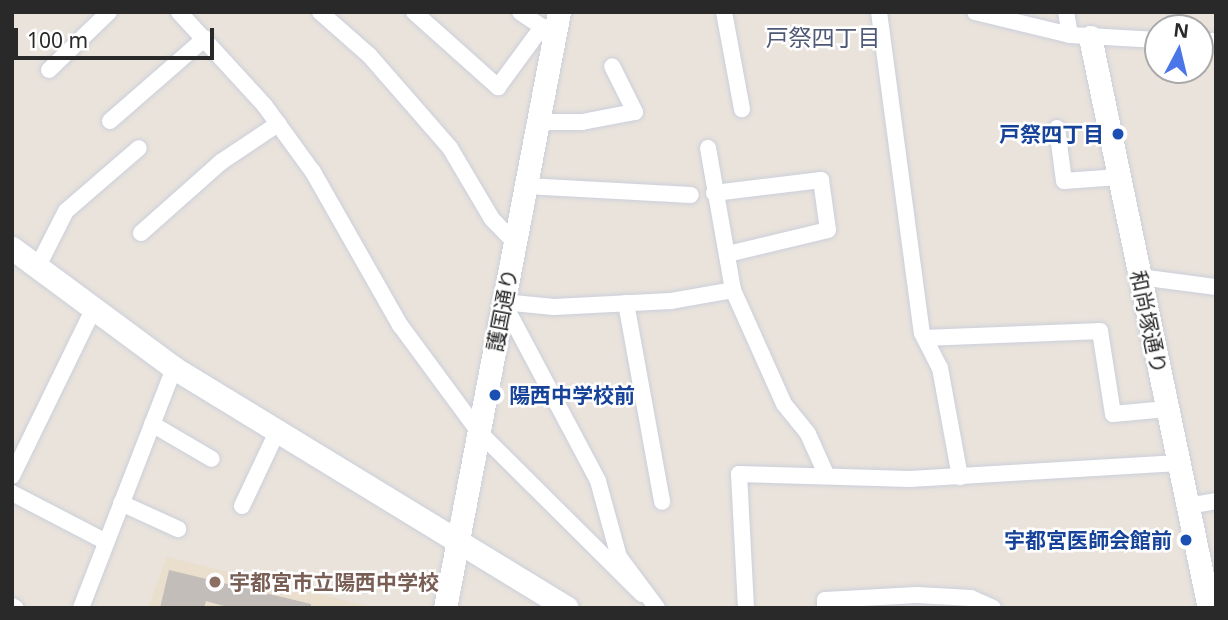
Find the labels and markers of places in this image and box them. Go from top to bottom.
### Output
place label: 戸祭四丁目 [999,121,1104,147]
marker: 戸祭四丁目 [1110,126,1126,142]
place label: 陽西中学校前 [509,382,635,408]
marker: 陽西中学校前 [487,387,503,403]
place label: 宇都宮医師会館前 [1004,527,1172,553]
marker: 宇都宮医師会館前 [1178,532,1194,548]
place label: 宇都宮市立陽西中学校 [229,569,439,595]
marker: 宇都宮市立陽西中学校 [207,574,223,590]

